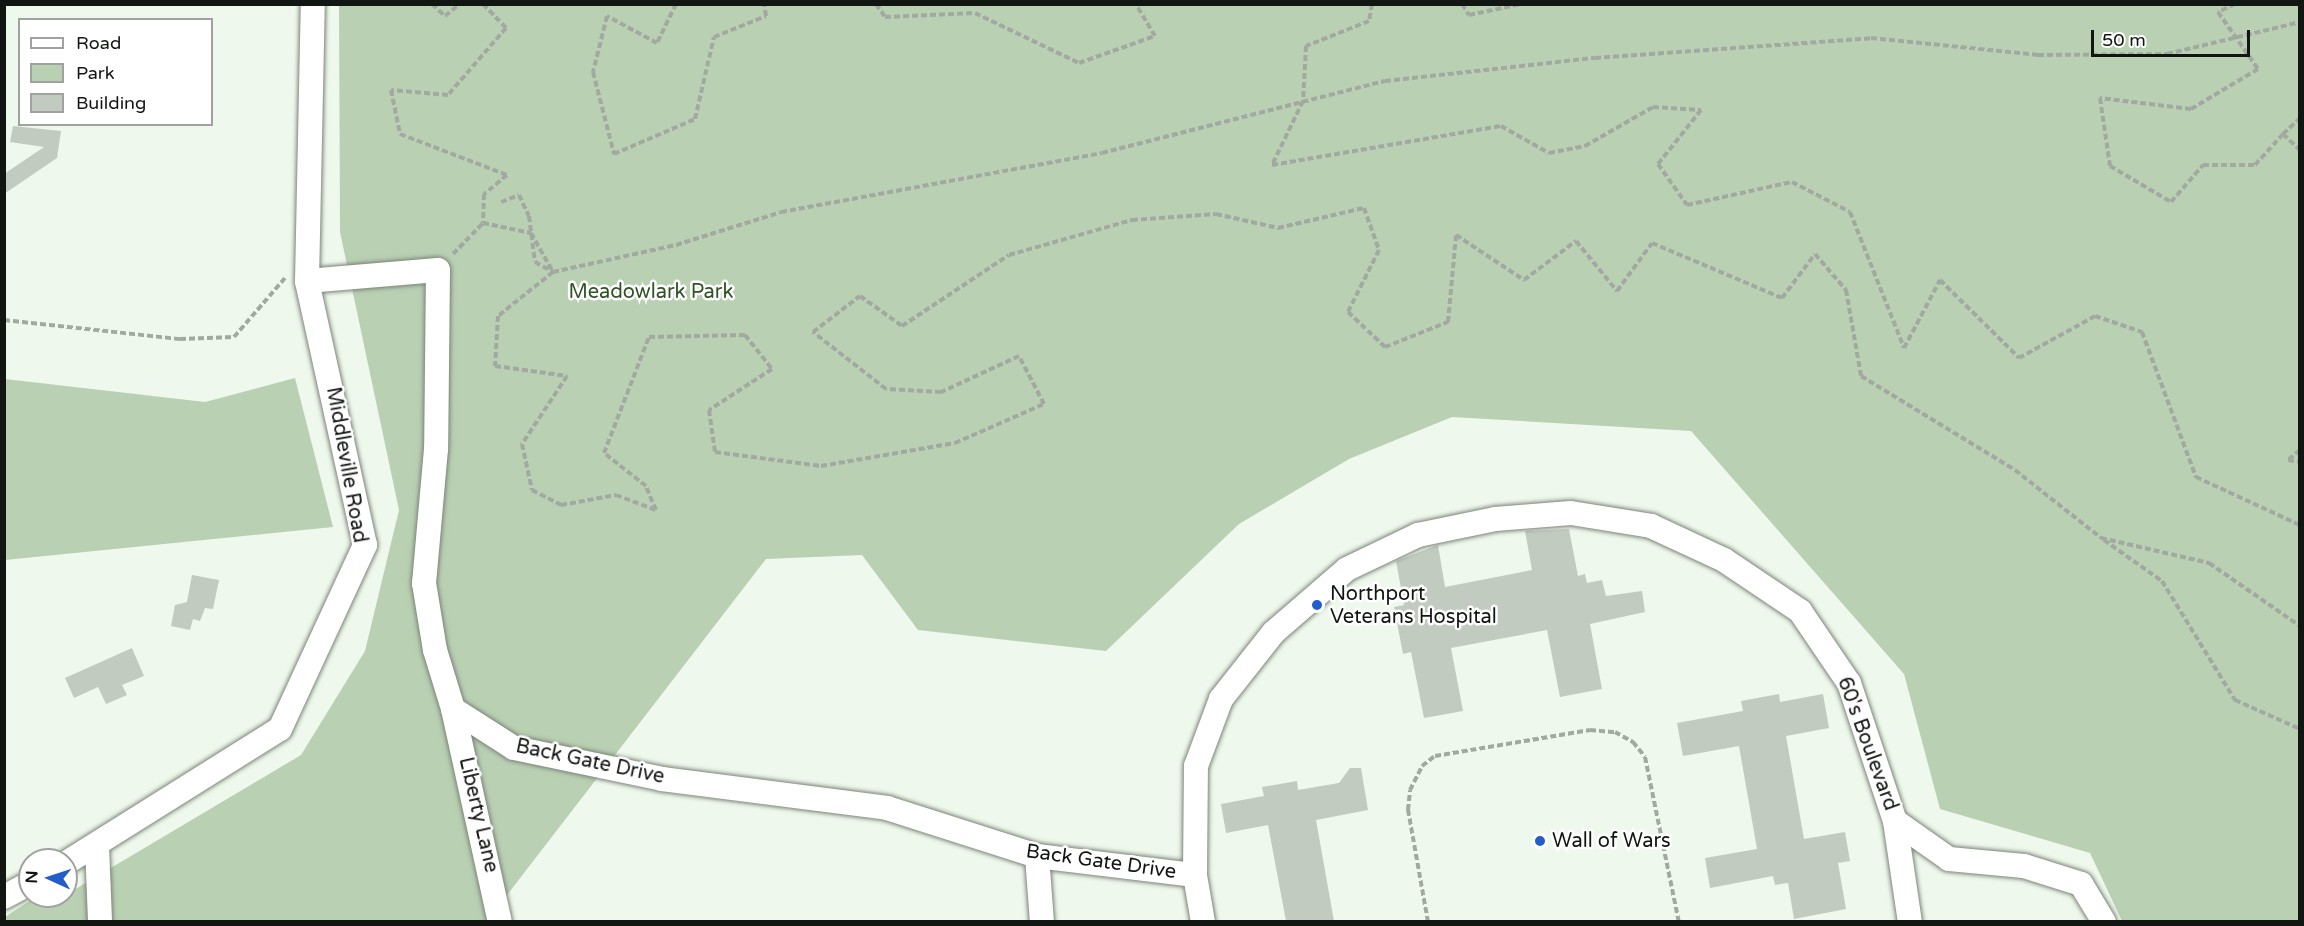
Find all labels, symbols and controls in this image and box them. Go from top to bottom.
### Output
legend [18,18,213,126]
scale bar [2094,18,2253,56]
text: 50 m [2102,29,2146,51]
text: Road [76,32,121,54]
text: Park [76,62,114,84]
text: Building [76,92,146,114]
park label: Meadowlark Park [569,280,733,304]
street label: Middleville Road [320,385,372,545]
place label: Northport Veterans Hospital [1330,582,1497,629]
marker: Northport Veterans Hospital [1308,596,1326,614]
street label: 60's Boulevard [1832,674,1902,814]
street label: Back Gate Drive [514,735,666,789]
street label: Liberty Lane [453,755,503,875]
place label: Wall of Wars [1552,829,1671,853]
marker: Wall of Wars [1533,834,1547,848]
street label: Back Gate Drive [1024,840,1178,884]
north arrow [18,848,78,908]
text: N [22,870,42,884]

